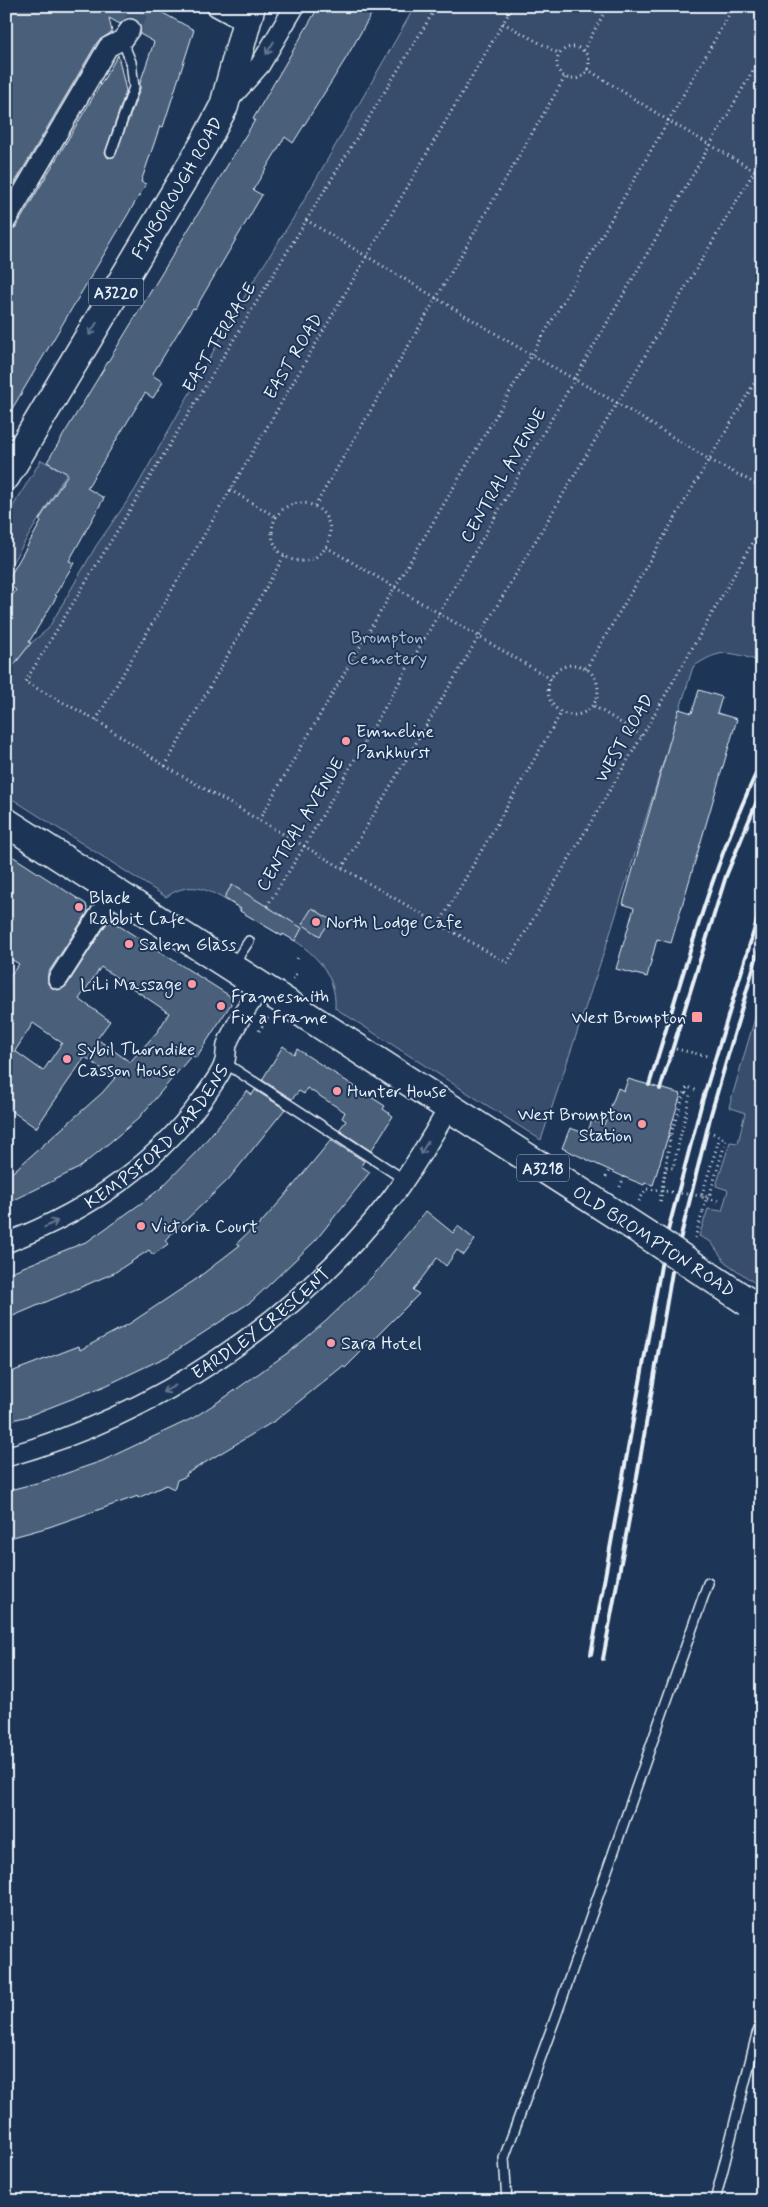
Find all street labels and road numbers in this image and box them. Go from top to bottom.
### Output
street label: FINBOROUGH ROAD [127,113,229,264]
road number: A3220 [88,278,144,306]
street label: EAST TERRACE [177,278,262,397]
street label: EAST ROAD [259,309,329,404]
street label: CENTRAL AVENUE [455,403,552,548]
street label: WEST ROAD [590,690,660,787]
street label: CENTRAL AVENUE [251,753,350,896]
street label: KEMPSFORD GARDENS [81,1061,235,1215]
road number: A3218 [517,1154,569,1182]
street label: OLD BROMPTON ROAD [568,1180,739,1303]
street label: EARDLEY CRESCENT [187,1263,336,1386]

